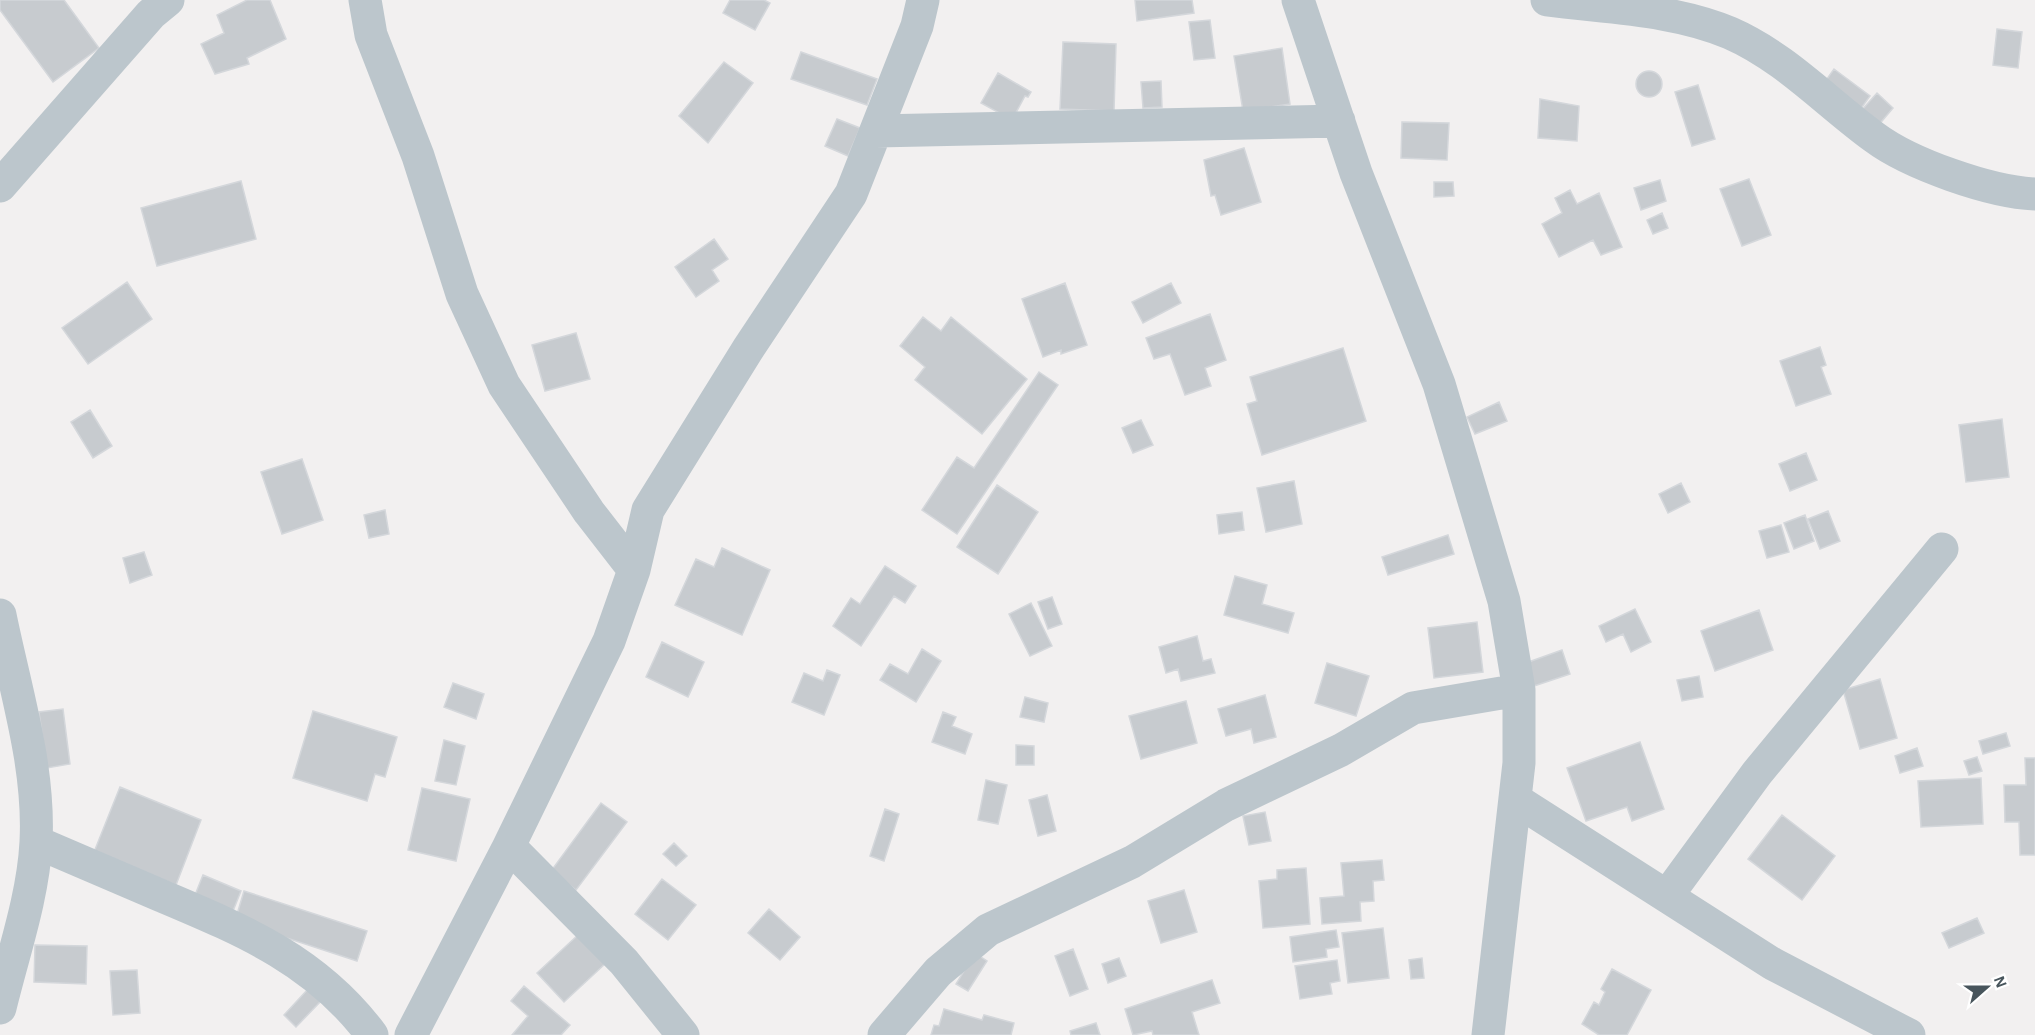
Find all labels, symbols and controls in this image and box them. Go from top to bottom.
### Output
north arrow [1957,957,2017,1017]
text: N [1991,974,2010,990]

